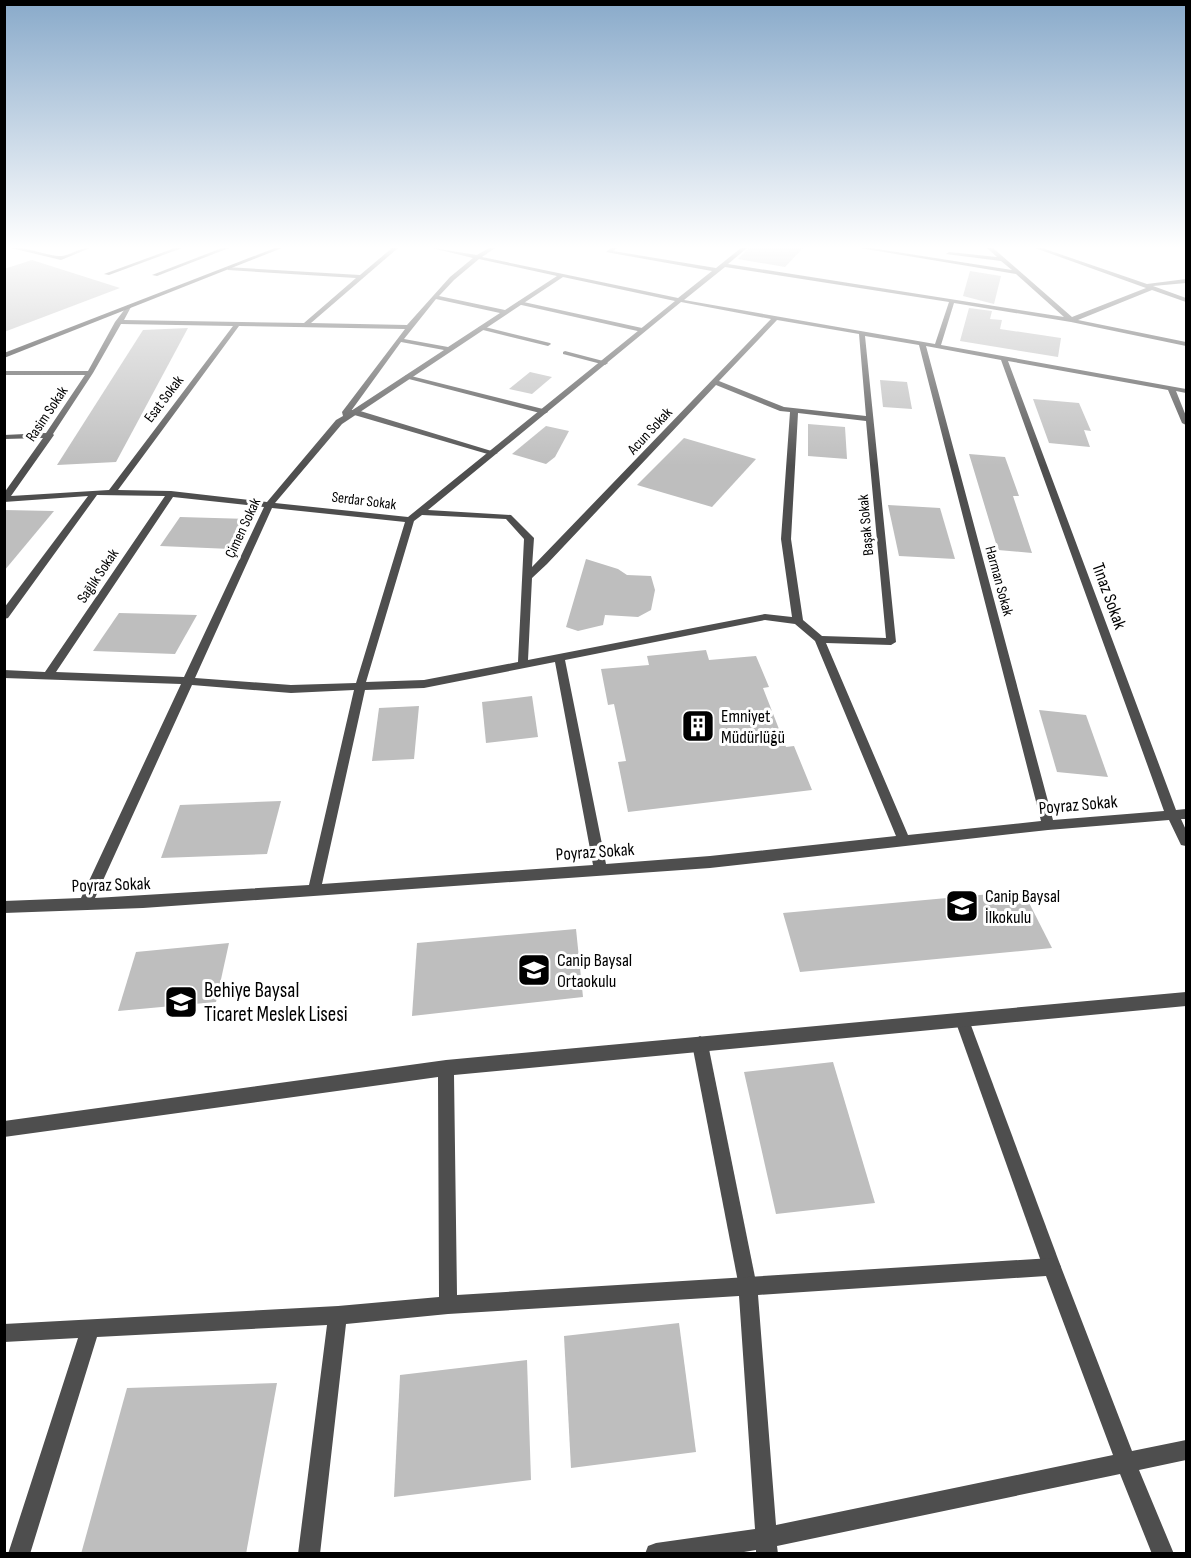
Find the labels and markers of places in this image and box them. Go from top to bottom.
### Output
place label: Emniyet Müdürlüğü [721,706,785,748]
building icon: Emniyet Müdürlüğü [680,708,716,744]
place label: Canip Baysal İlkokulu [985,886,1060,928]
school or university icon: Canip Baysal İlkokulu [944,888,980,924]
place label: Canip Baysal Ortaokulu [557,950,632,992]
school or university icon: Canip Baysal Ortaokulu [516,952,552,988]
place label: Behiye Baysal Ticaret Meslek Lisesi [204,978,348,1027]
school or university icon: Behiye Baysal Ticaret Meslek Lisesi [163,984,199,1020]

